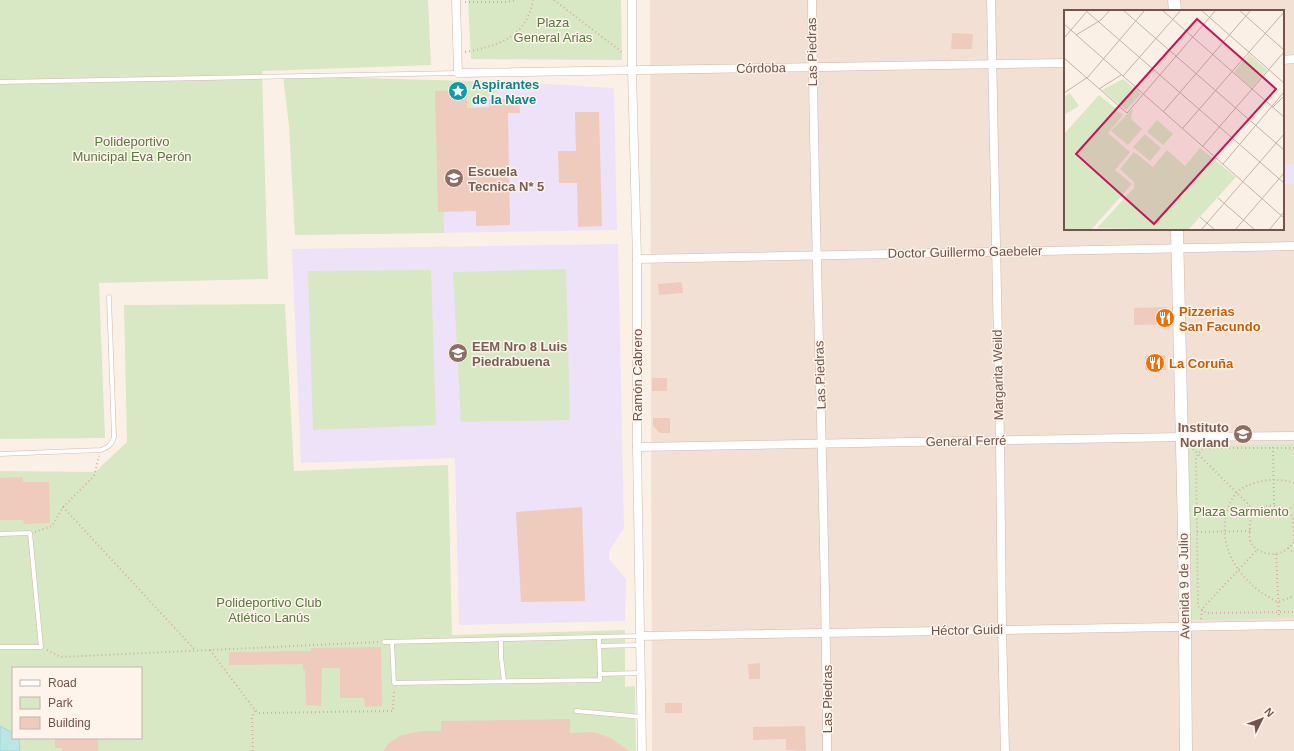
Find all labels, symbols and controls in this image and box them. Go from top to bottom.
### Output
inset map [1064,10,1284,230]
park label: Plaza General Arias [514,15,593,45]
street label: Las Piedras [804,17,820,86]
street label: Córdoba [736,60,787,76]
place label: Aspirantes de la Nave [472,77,539,107]
place icon: Aspirantes de la Nave [447,80,469,102]
park label: Polideportivo Municipal Eva Perón [72,134,192,164]
place label: Escuela Tecnica N* 5 [468,164,544,194]
school or university icon: Escuela Tecnica N* 5 [443,167,465,189]
street label: Doctor Guillermo Gaebeler [888,243,1043,261]
place label: Pizzerias San Facundo [1179,304,1261,334]
restaurant icon: Pizzerias San Facundo [1154,307,1176,329]
street label: Ramón Cabrero [630,329,645,421]
street label: Margarita Weild [990,329,1006,421]
place label: EEM Nro 8 Luis Piedrabuena [472,339,567,369]
street label: Las Piedras [811,340,829,410]
school or university icon: EEM Nro 8 Luis Piedrabuena [447,342,469,364]
restaurant icon: La Coruña [1144,352,1166,374]
place label: La Coruña [1169,356,1234,371]
place label: Instituto Norland [1178,420,1229,450]
school or university icon: Instituto Norland [1232,423,1254,445]
street label: General Ferré [925,433,1007,449]
park label: Plaza Sarmiento [1193,504,1289,519]
street label: Avenida 9 de Julio [1176,533,1192,639]
park label: Polideportivo Club Atlético Lanús [216,595,322,625]
street label: Héctor Guidi [931,622,1003,638]
street label: Las Piedras [820,664,835,733]
legend [12,667,142,739]
text: Road [48,676,77,690]
text: Park [48,696,74,710]
north arrow [1242,699,1282,739]
text: N [1262,705,1277,719]
text: Building [48,716,91,730]

